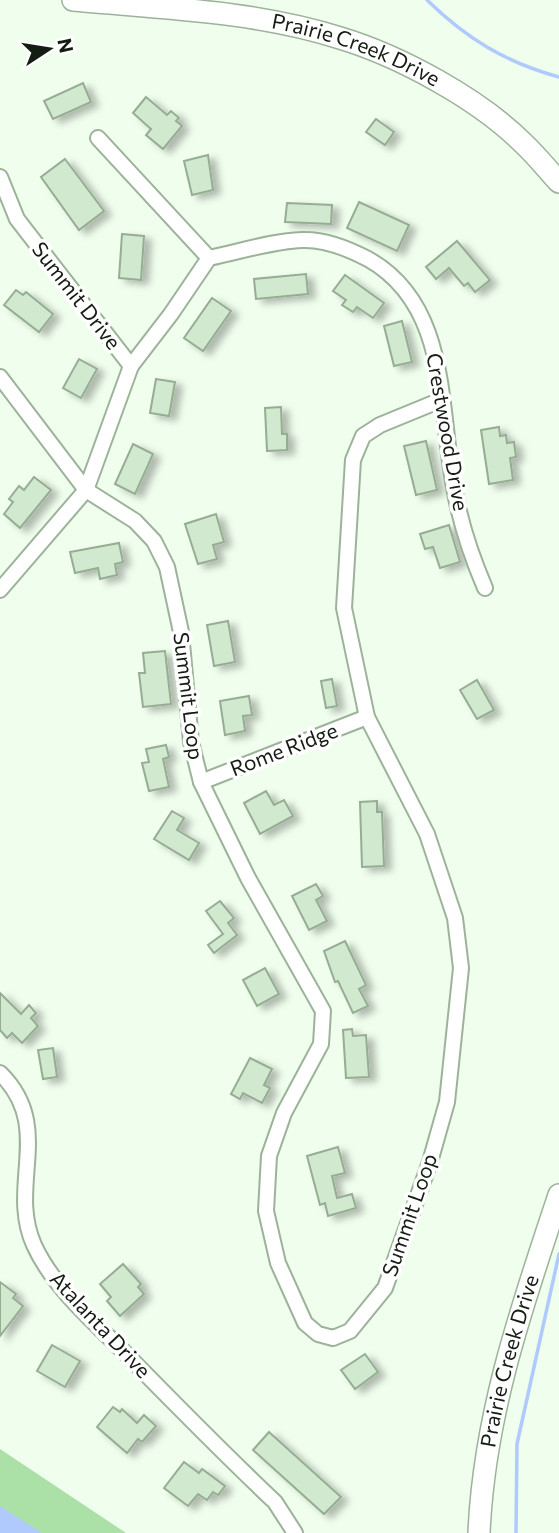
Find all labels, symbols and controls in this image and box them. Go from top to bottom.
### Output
street label: Prairie Creek Drive [270,7,445,91]
north arrow [14,14,84,84]
text: N [53,36,79,55]
street label: Summit Drive [27,236,127,354]
street label: Crestwood Drive [422,351,475,513]
street label: Summit Loop [169,631,210,761]
street label: Rome Ridge [226,717,341,781]
street label: Summit Loop [376,1150,441,1279]
street label: Atalanta Drive [46,1266,157,1382]
street label: Prairie Creek Drive [474,1271,543,1449]

